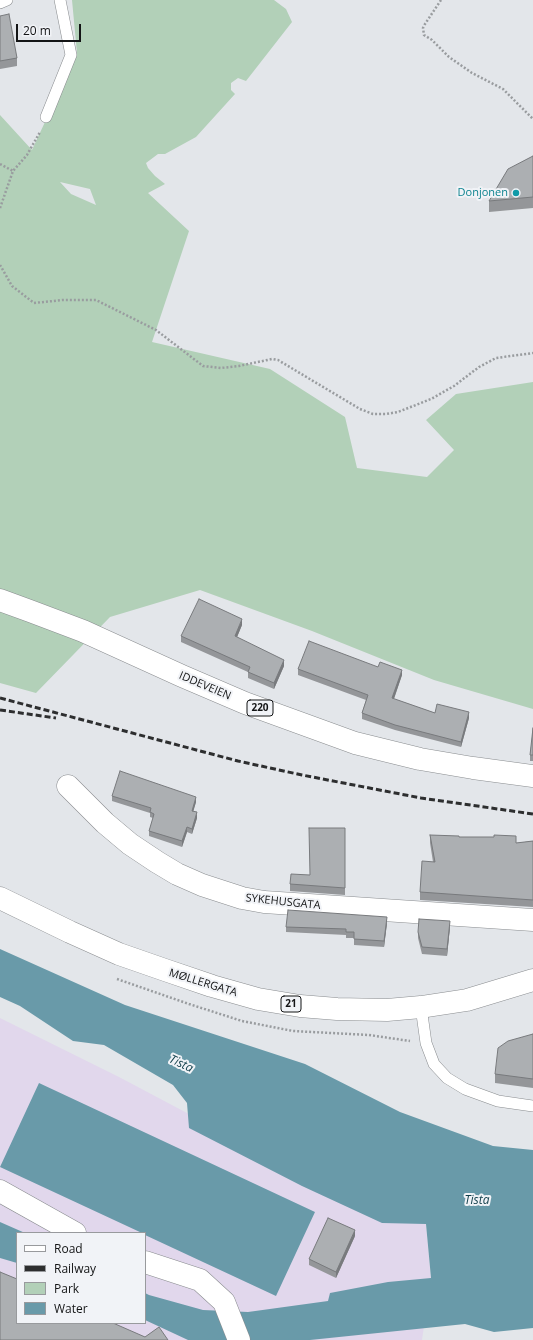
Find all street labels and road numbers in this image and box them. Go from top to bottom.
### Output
street label: IDDEVEIEN [177,669,233,703]
road number: 220 [247,700,273,716]
street label: SYKEHUSGATA [245,892,321,912]
street label: MØLLERGATA [167,966,239,1000]
road number: 21 [281,996,301,1012]

